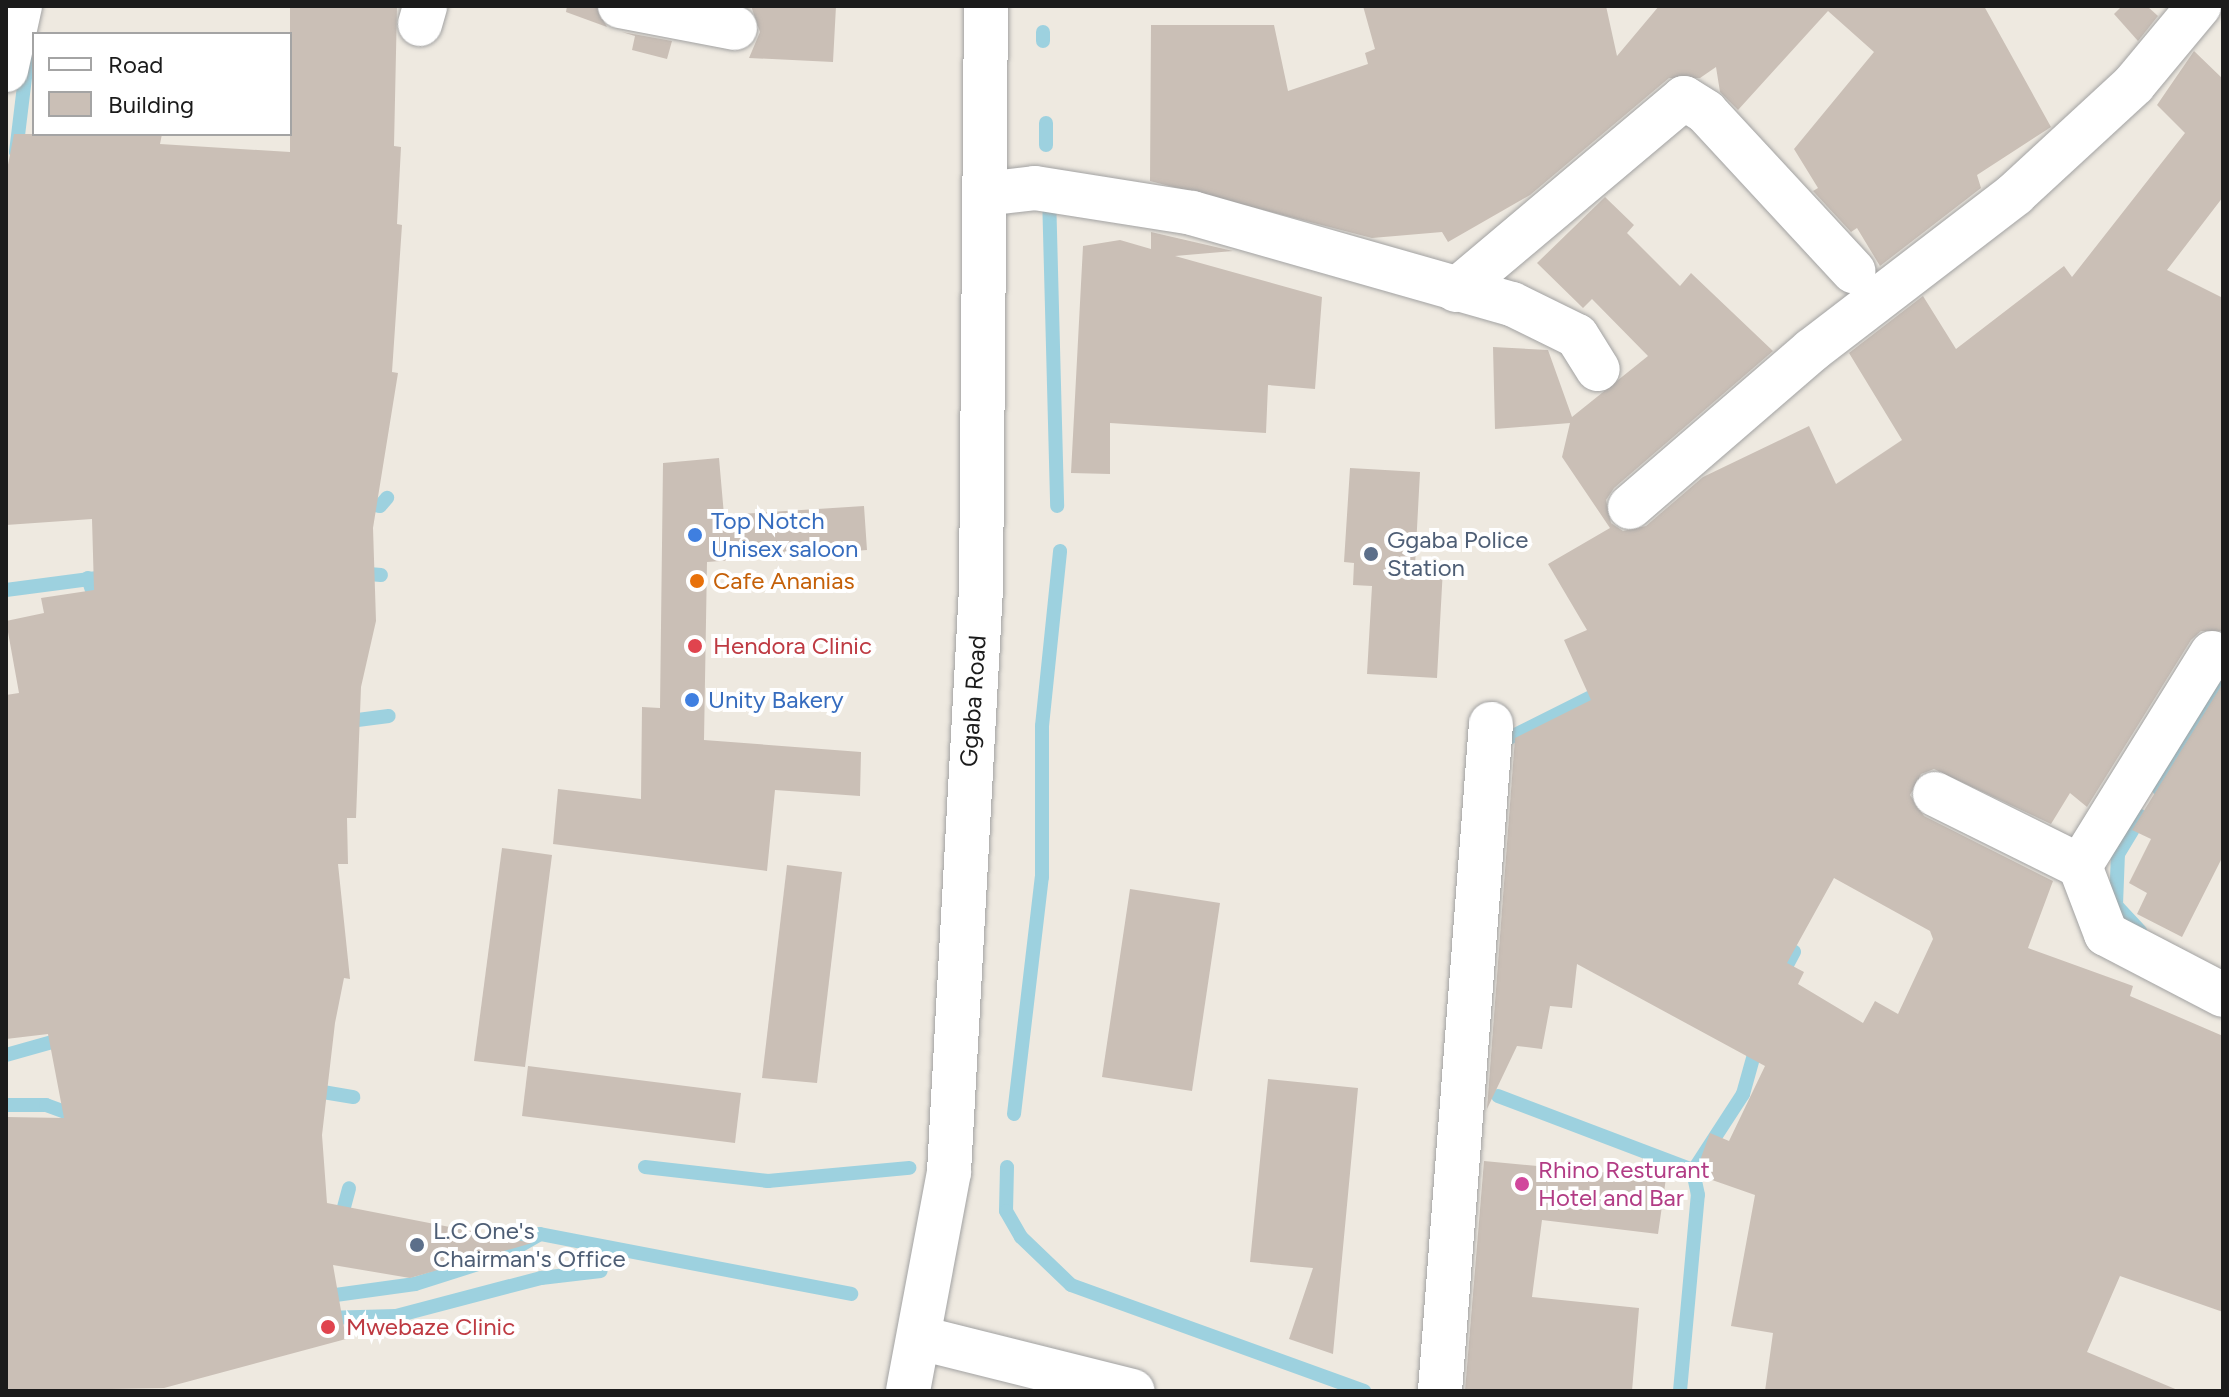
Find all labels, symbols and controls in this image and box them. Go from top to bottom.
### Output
legend [32,32,292,136]
text: Road [108,50,163,79]
text: Building [108,90,194,119]
place label: Top Notch Unisex saloon [711,507,858,563]
marker: Top Notch Unisex saloon [686,526,704,544]
place label: Ggaba Police Station [1387,526,1528,582]
marker: Ggaba Police Station [1362,545,1380,563]
place label: Cafe Ananias [713,567,855,595]
marker: Cafe Ananias [688,572,706,590]
place label: Hendora Clinic [713,632,872,660]
street label: Ggaba Road [954,634,992,768]
marker: Hendora Clinic [684,635,706,657]
place label: Unity Bakery [708,686,844,714]
marker: Unity Bakery [683,691,701,709]
place label: Rhino Resturant Hotel and Bar [1538,1156,1710,1212]
marker: Rhino Resturant Hotel and Bar [1513,1175,1531,1193]
place label: L.C One's Chairman's Office [433,1217,626,1273]
marker: L.C One's Chairman's Office [408,1236,426,1254]
place label: Mwebaze Clinic [346,1313,515,1341]
marker: Mwebaze Clinic [317,1316,339,1338]

